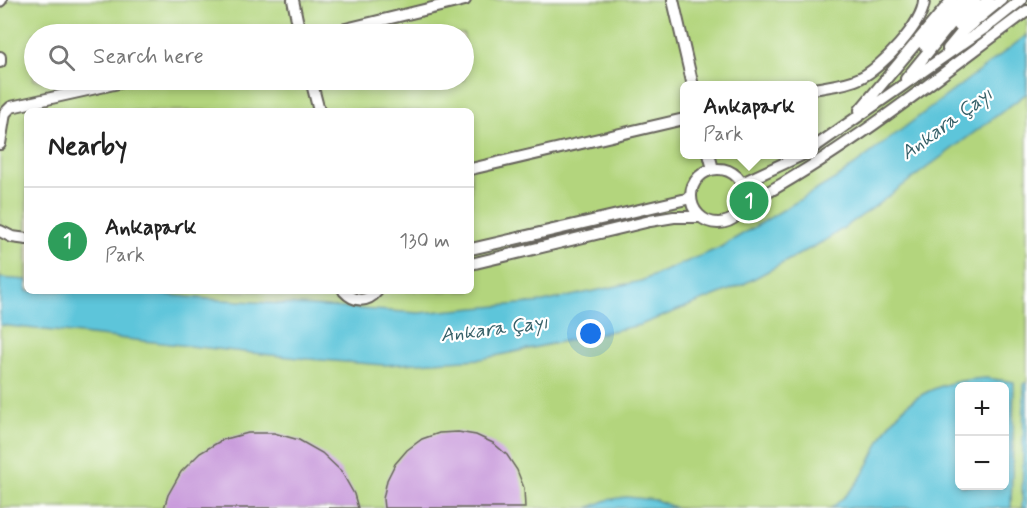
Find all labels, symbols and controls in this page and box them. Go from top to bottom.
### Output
search box [24,24,474,90]
icon: search [45,41,78,74]
text: Search here [93,43,204,71]
popup [680,81,818,159]
water label: Ankara Çayı [895,81,999,167]
text: Ankapark [703,93,795,121]
text: Park [703,121,743,148]
text: Nearby [48,130,127,164]
pin: 1 [730,178,768,224]
text: Ankapark [105,214,196,242]
text: 1 [63,228,72,255]
text: 130 m [399,228,450,255]
text: Park [105,242,145,269]
water label: Ankara Çayı [439,309,550,349]
your location [576,319,605,348]
map controls [955,382,1009,490]
button: + [955,382,1009,436]
button: − [955,436,1009,490]

